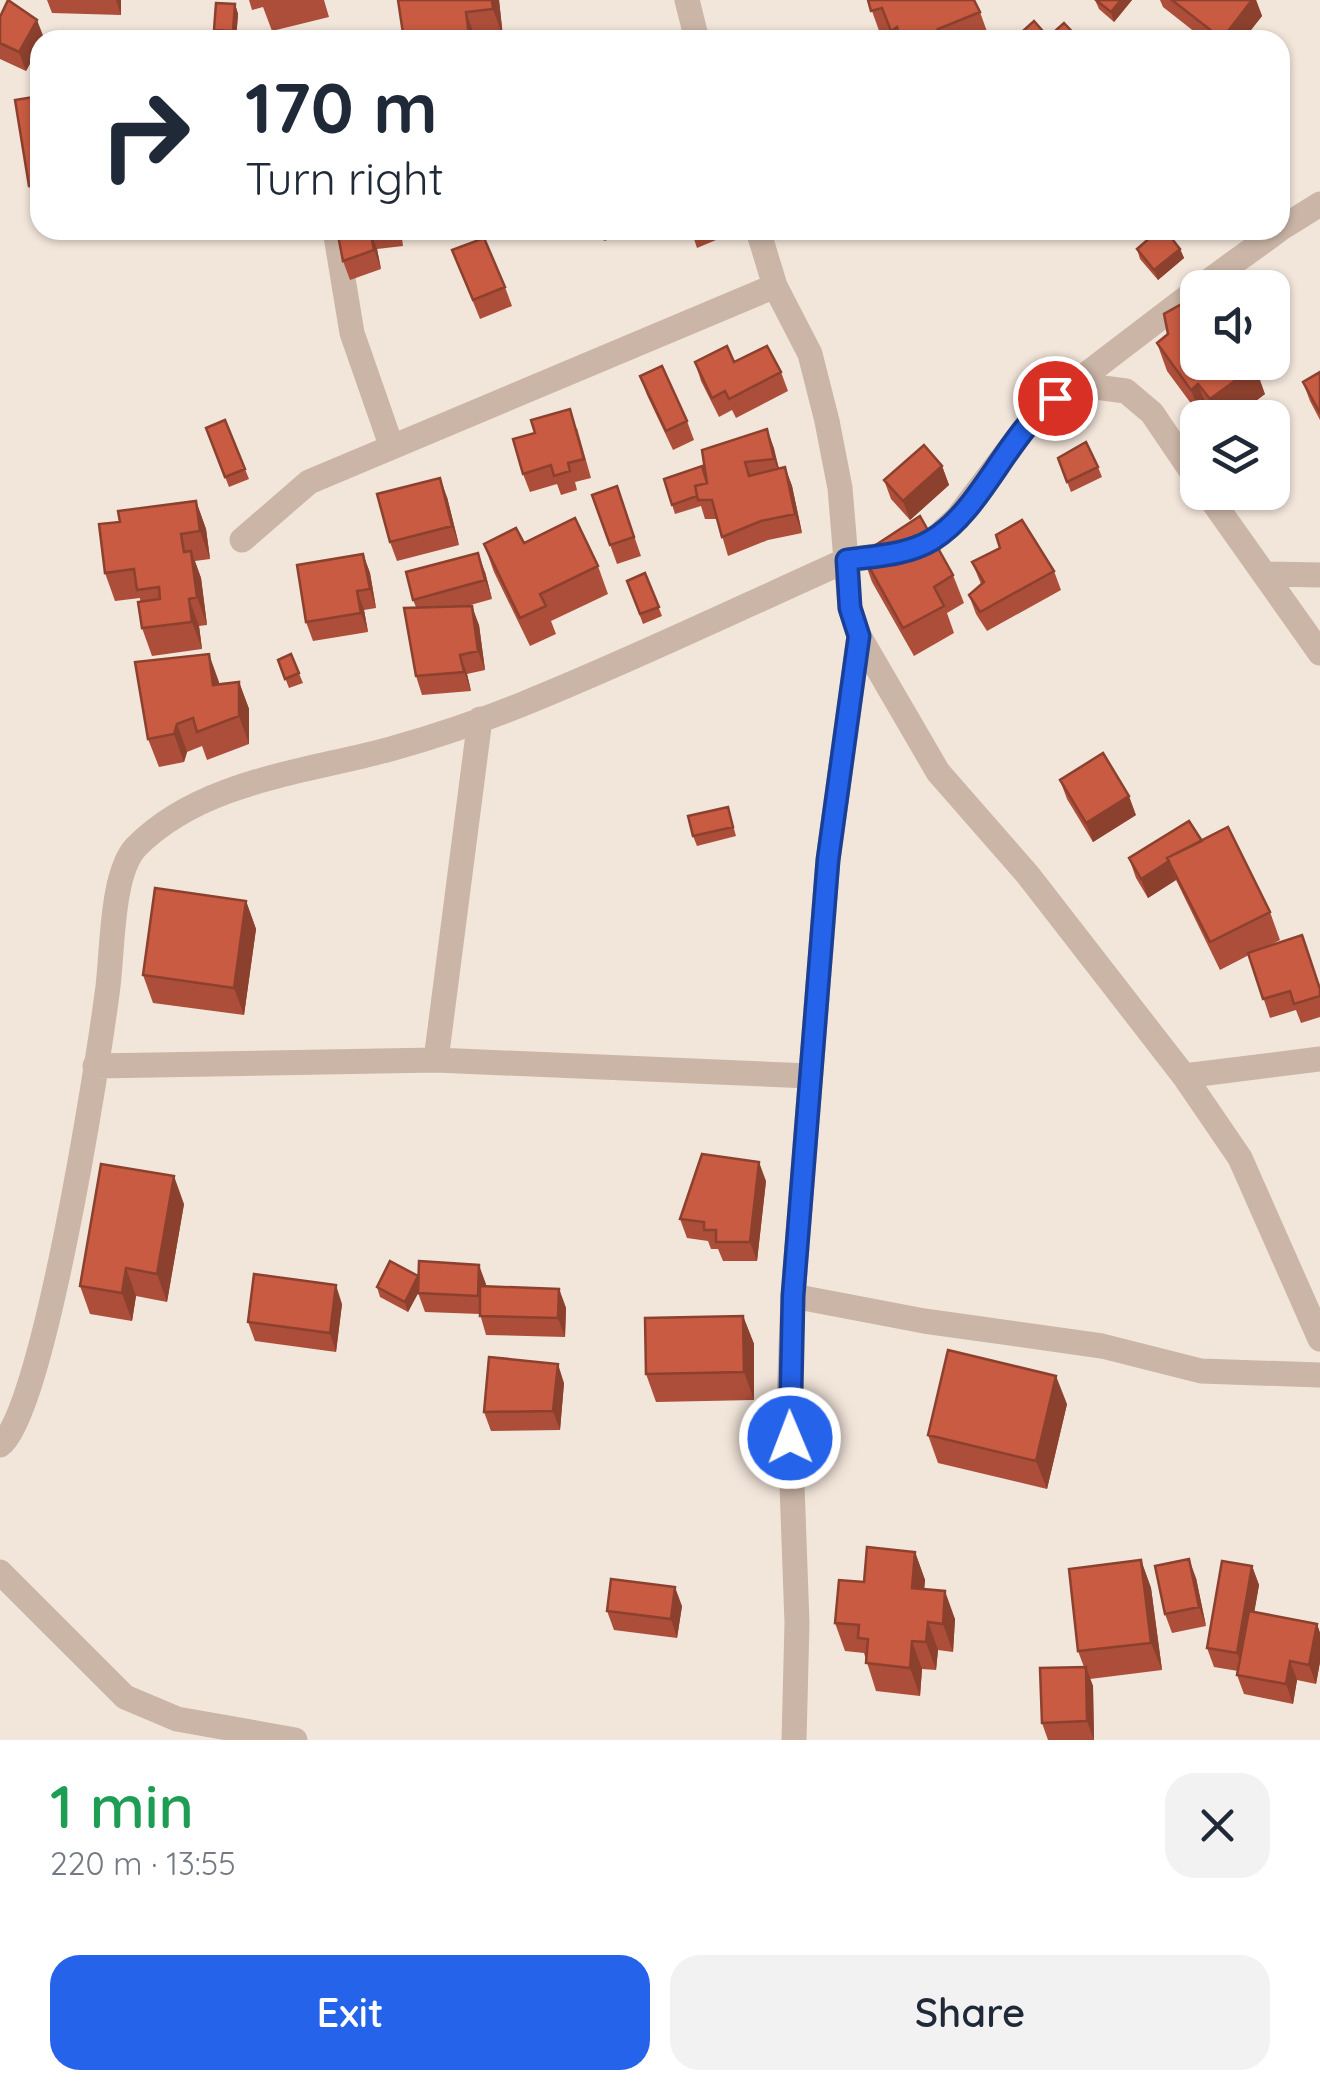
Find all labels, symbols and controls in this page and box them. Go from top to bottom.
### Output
text: 170 m [245,63,438,151]
icon: right [80,70,210,200]
text: Turn right [245,150,444,206]
map controls [1180,270,1290,510]
button: sound [1180,270,1290,380]
pin [1013,356,1098,441]
icon: arrive [1028,371,1083,426]
button: layers [1180,400,1290,510]
position arrow [738,1386,842,1490]
text: 1 min [50,1768,194,1843]
button: close [1165,1773,1270,1878]
text: 220 m · 13:55 [50,1843,236,1883]
button: Exit [50,1955,650,2070]
button: Share [670,1955,1270,2070]

